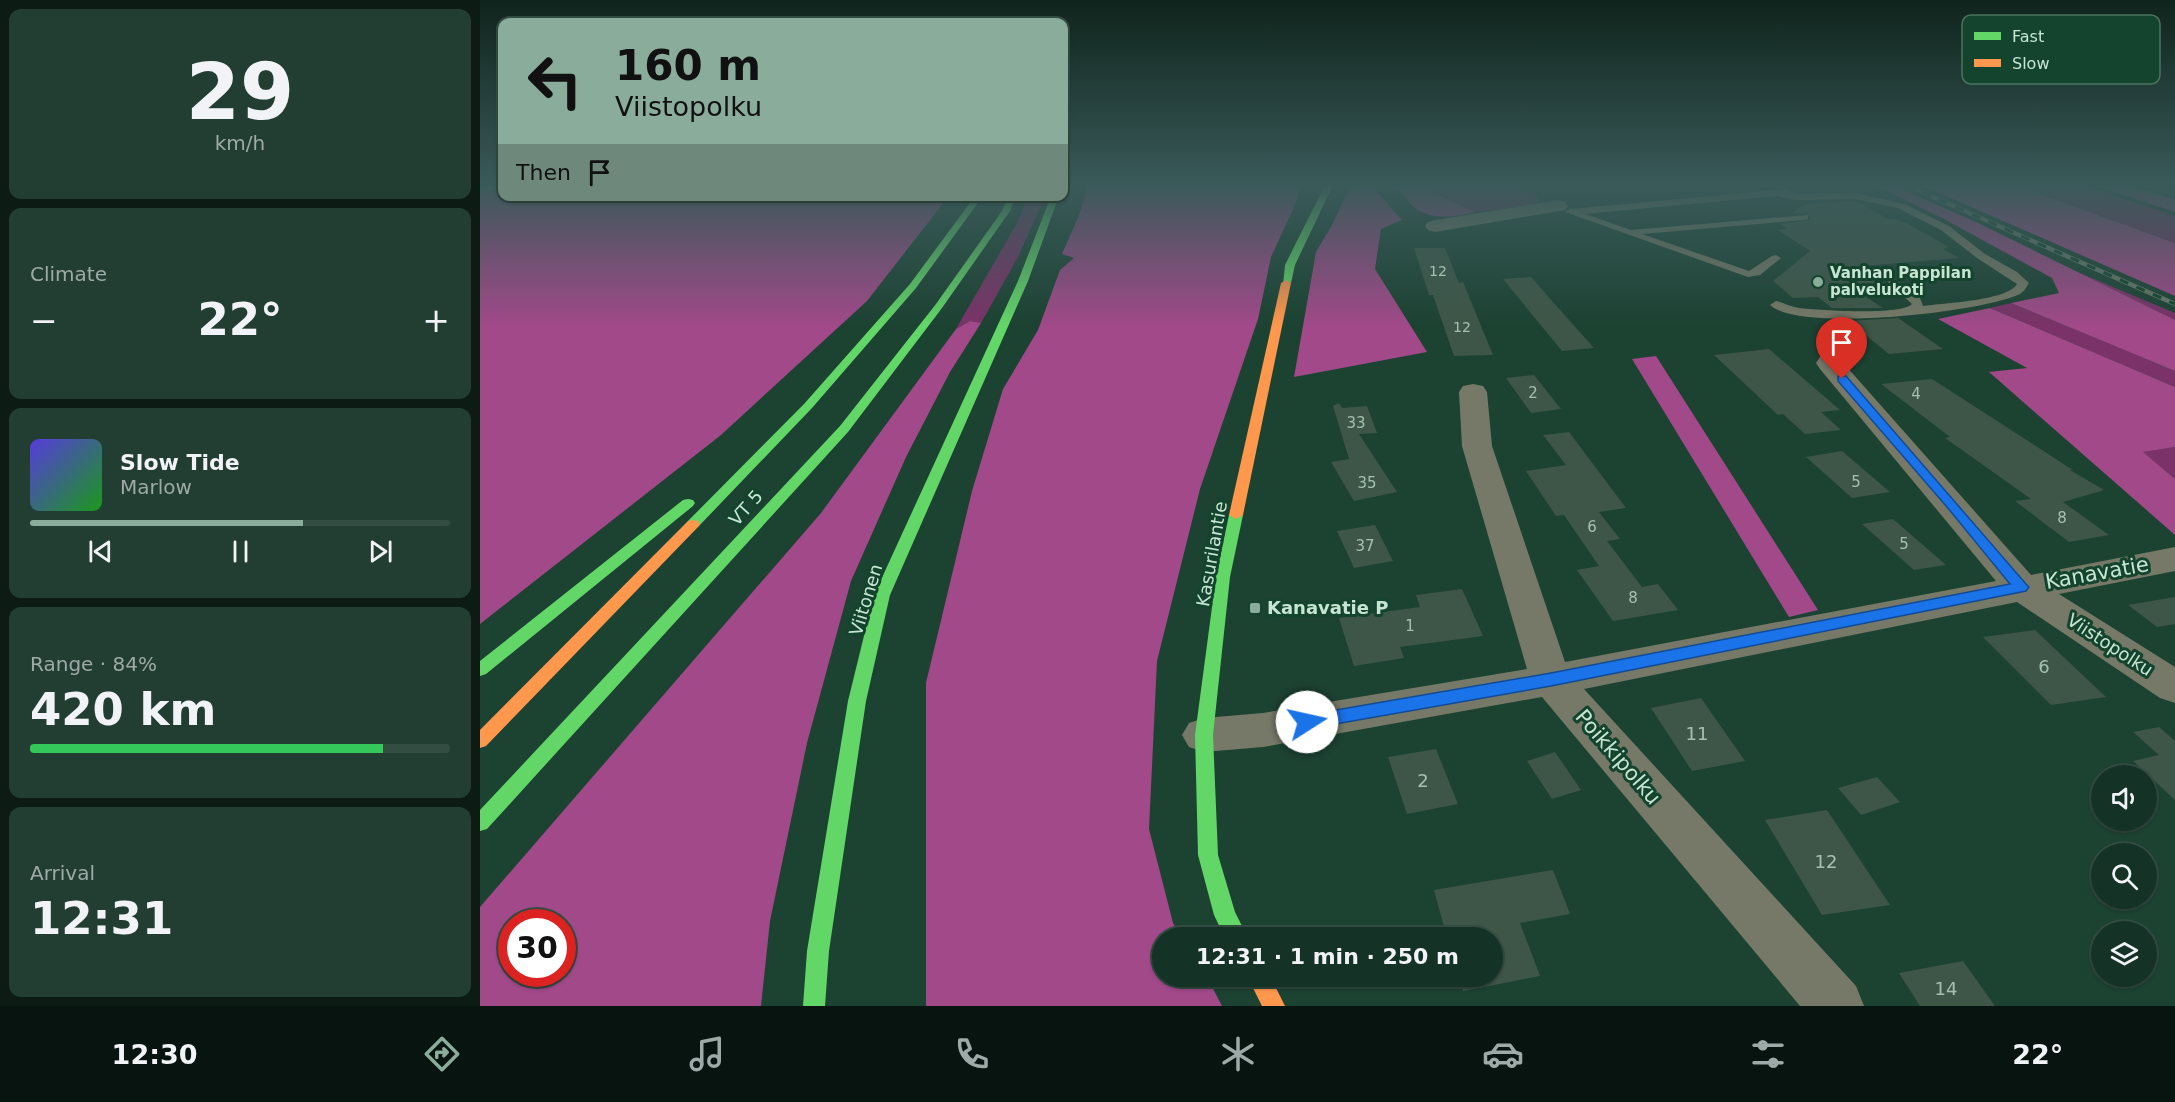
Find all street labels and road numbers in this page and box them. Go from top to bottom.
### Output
street label: VT 5 [724,486,767,530]
street label: Kasurilantie [1192,500,1231,608]
street label: Kanavatie [2043,552,2151,594]
street label: Viitonen [845,561,886,638]
street label: Viistopolku [2063,609,2157,680]
street label: Poikkipolku [1570,705,1666,809]

